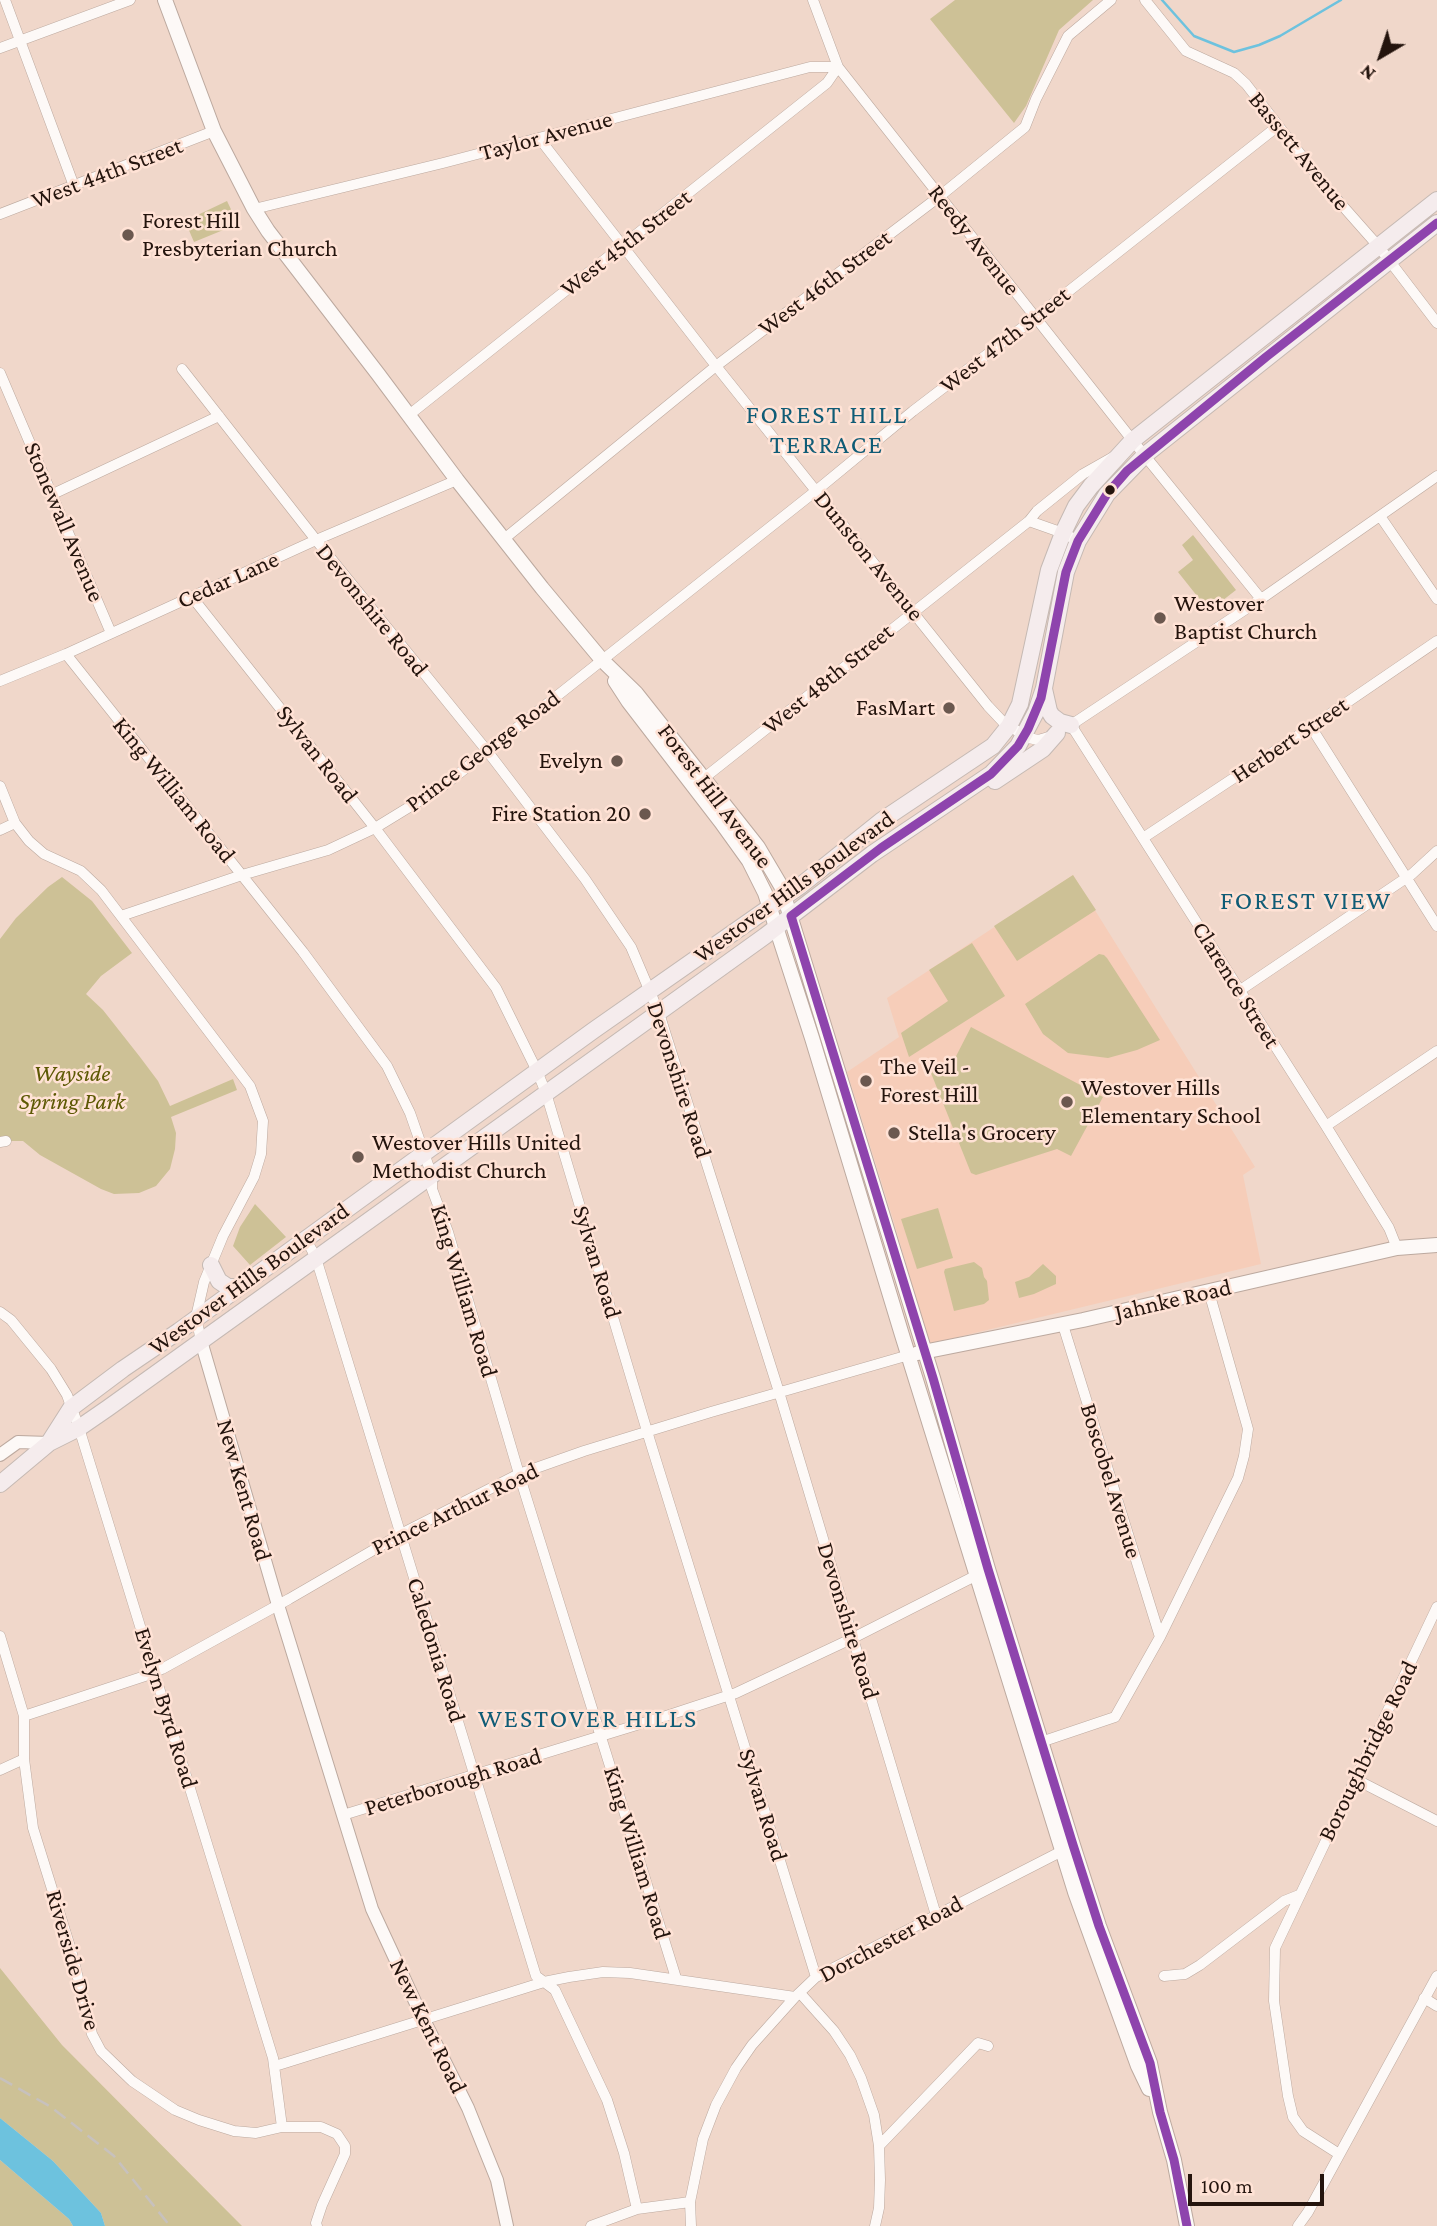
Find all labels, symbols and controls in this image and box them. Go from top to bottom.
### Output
north arrow [1346,21,1416,91]
text: N [1356,60,1379,85]
street label: Bassett Avenue [1242,86,1356,216]
street label: Taylor Avenue [476,104,616,168]
street label: West 44th Street [27,131,187,215]
street label: Reedy Avenue [922,179,1026,301]
street label: West 45th Street [555,183,697,303]
place label: Forest Hill Presbyterian Church [142,207,338,263]
street label: West 46th Street [753,224,897,342]
marker: Forest Hill Presbyterian Church [120,227,136,243]
street label: West 47th Street [934,280,1076,400]
district label: FOREST HILL TERRACE [747,399,907,460]
street label: Stonewall Avenue [17,438,111,606]
unlabelled marker [1103,483,1117,497]
street label: Dunston Avenue [808,485,930,627]
street label: Devonshire Road [310,538,434,682]
street label: Cedar Lane [173,545,283,615]
place label: Westover Baptist Church [1174,590,1317,646]
marker: Westover Baptist Church [1152,610,1168,626]
street label: West 48th Street [757,617,899,741]
street label: Prince George Road [400,684,566,818]
street label: Herbert Street [1226,690,1354,790]
place label: FasMart [856,694,935,722]
street label: Sylvan Road [270,699,364,809]
marker: FasMart [941,700,957,716]
street label: King William Road [106,711,242,869]
street label: Forest Hill Avenue [651,718,779,874]
place label: Evelyn [539,747,603,775]
marker: Evelyn [609,753,625,769]
place label: Fire Station 20 [491,800,631,828]
street label: Westover Hills Boulevard [688,805,900,969]
marker: Fire Station 20 [637,806,653,822]
district label: FOREST VIEW [1221,885,1391,917]
street label: Clarence Street [1186,916,1286,1054]
street label: Devonshire Road [640,998,718,1162]
place label: The Veil - Forest Hill [880,1053,978,1109]
park label: Wayside Spring Park [19,1060,125,1116]
marker: The Veil - Forest Hill [858,1073,874,1089]
place label: Westover Hills Elementary School [1081,1074,1261,1130]
marker: Westover Hills Elementary School [1059,1094,1075,1110]
place label: Stella's Grocery [908,1119,1056,1147]
marker: Stella's Grocery [886,1125,902,1141]
place label: Westover Hills United Methodist Church [372,1129,581,1185]
marker: Westover Hills United Methodist Church [350,1149,366,1165]
street label: Westover Hills Boulevard [143,1197,355,1361]
street label: King William Road [424,1201,504,1381]
street label: Sylvan Road [566,1202,628,1322]
street label: Jahnke Road [1112,1273,1234,1327]
street label: Boscobel Avenue [1074,1400,1148,1562]
street label: New Kent Road [210,1416,278,1564]
street label: Prince Arthur Road [367,1456,543,1562]
street label: Devonshire Road [810,1539,886,1703]
street label: Caledonia Road [400,1574,472,1726]
street label: Evelyn Byrd Road [128,1624,204,1792]
street label: Boroughbridge Road [1312,1656,1424,1846]
district label: WESTOVER HILLS [480,1703,696,1735]
street label: Peterborough Road [361,1741,545,1823]
street label: Sylvan Road [732,1745,794,1865]
street label: King William Road [597,1763,677,1943]
street label: Riverside Drive [39,1886,107,2034]
street label: Dorchester Road [814,1889,968,1989]
street label: New Kent Road [383,1954,473,2098]
scale bar [1192,2160,1328,2204]
text: 100 m [1201,2174,1253,2198]

